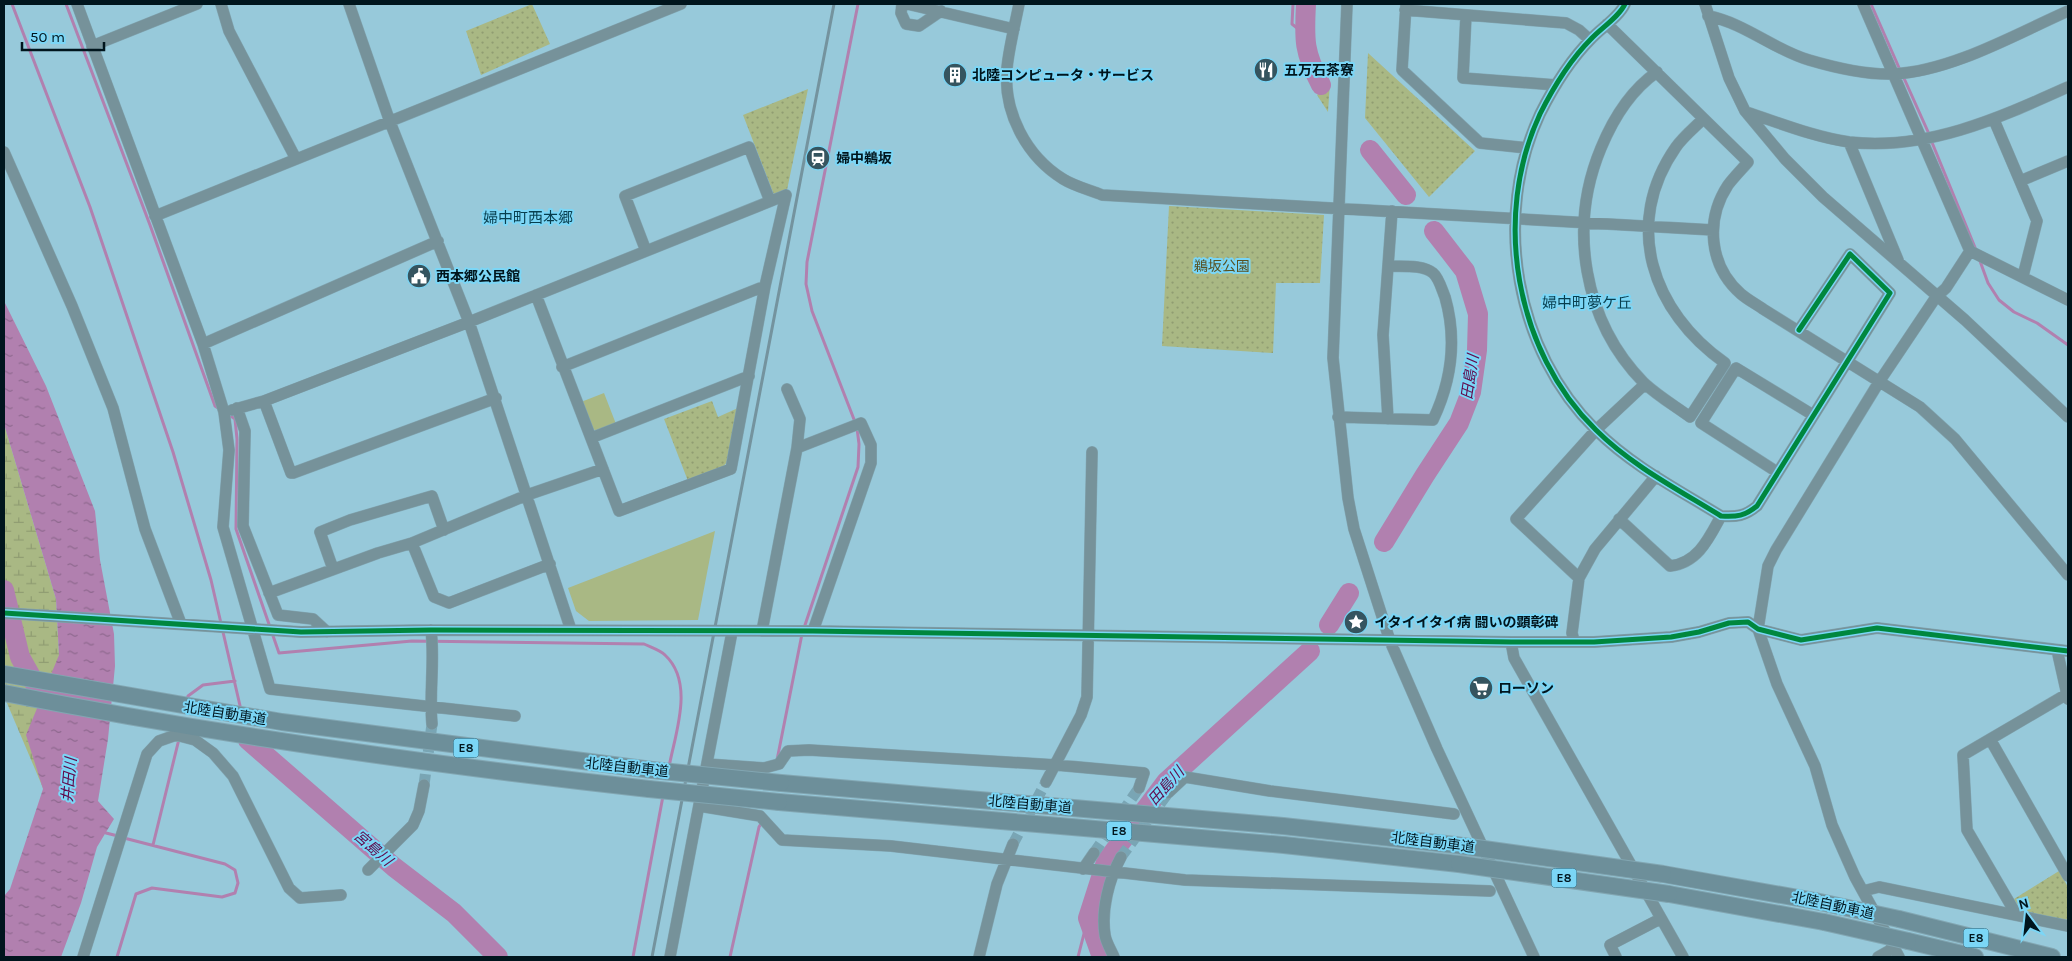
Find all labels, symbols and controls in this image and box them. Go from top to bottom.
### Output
scale bar [22,20,105,52]
text: 50 m [30,28,65,46]
restaurant icon: 五万石茶寮 [1253,57,1279,83]
building icon: 北陸コンピュータ・サービス [942,62,968,88]
place label: 五万石茶寮 [1284,62,1354,79]
place label: 北陸コンピュータ・サービス [972,67,1154,84]
station icon: 婦中鵜坂 [805,145,831,171]
place label: 婦中鵜坂 [836,150,892,167]
district label: 婦中町西本郷 [483,209,573,227]
park label: 鵜坂公園 [1194,258,1250,275]
public building icon: 西本郷公民館 [406,263,432,289]
place label: 西本郷公民館 [436,268,520,285]
district label: 婦中町夢ケ丘 [1542,294,1632,312]
water label: 田島川 [1458,351,1483,401]
place icon: イタイイタイ病 闘いの顕彰碑 [1343,609,1369,635]
place label: イタイイタイ病 闘いの顕彰碑 [1374,614,1558,631]
supermarket icon: ローソン [1468,675,1494,701]
place label: ローソン [1498,680,1554,697]
street label: 北陸自動車道 [182,699,268,728]
road number: E8 [454,738,478,758]
water label: 井田川 [58,755,80,803]
street label: 北陸自動車道 [584,755,670,780]
water label: 田島川 [1144,762,1189,809]
street label: 北陸自動車道 [987,792,1073,817]
road number: E8 [1106,821,1132,840]
water label: 宮島川 [350,826,397,871]
street label: 北陸自動車道 [1390,829,1476,856]
road number: E8 [1552,868,1576,888]
street label: 北陸自動車道 [1790,888,1876,923]
north arrow [2002,891,2052,941]
text: N [2017,894,2031,913]
road number: E8 [1964,928,1988,948]

